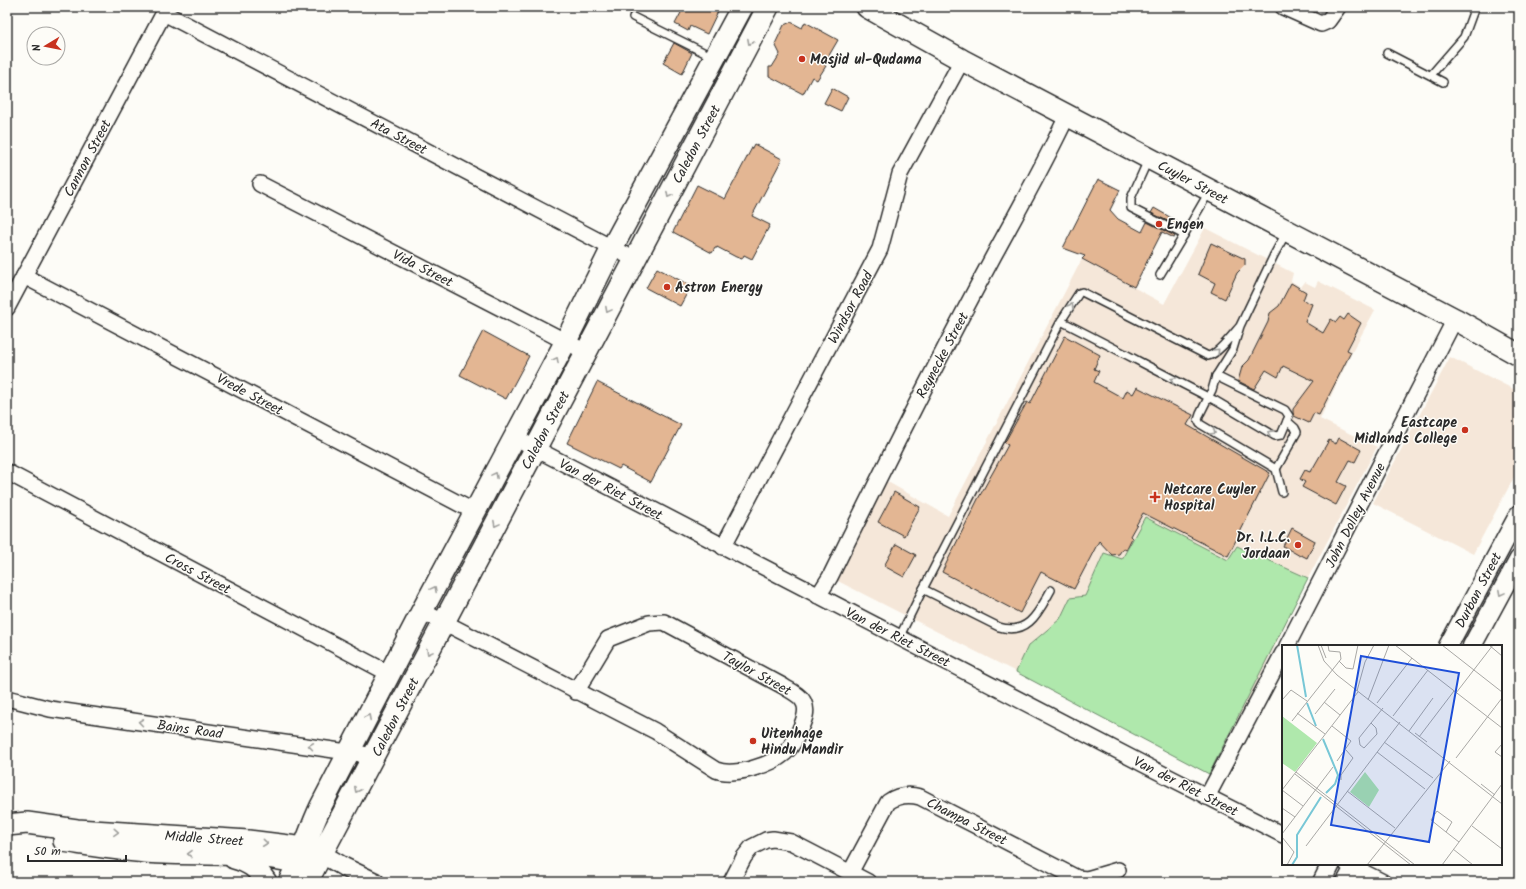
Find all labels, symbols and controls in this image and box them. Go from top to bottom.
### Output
north arrow [26,26,66,66]
one-way arrow [747,37,755,45]
text: N [28,43,47,53]
place label: Masjid ul-Qudama [810,49,922,71]
marker: Masjid ul-Qudama [797,54,807,64]
street label: Caledon Street [667,101,727,188]
street label: Ata Street [366,113,431,161]
street label: Cannon Street [58,115,118,201]
street label: Cuyler Street [1153,155,1232,211]
one-way arrow [666,191,674,198]
place label: Engen [1167,214,1204,236]
marker: Engen [1154,219,1164,229]
street label: Vida Street [388,244,457,294]
street label: Windsor Road [823,266,880,348]
place label: Astron Energy [675,277,763,299]
marker: Astron Energy [662,282,672,292]
one-way arrow [1066,303,1073,310]
one-way arrow [606,306,613,313]
street label: Reynecke Street [911,308,975,403]
one-way arrow [1212,348,1220,356]
one-way arrow [552,357,559,364]
street label: Vrede Street [212,368,287,422]
one-way arrow [1170,377,1178,384]
street label: Caledon Street [516,387,576,474]
place label: Eastcape Midlands College [1354,412,1457,450]
marker: Eastcape Midlands College [1460,425,1470,435]
one-way arrow [1209,427,1216,434]
one-way arrow [1267,430,1274,437]
street label: Van der Riet Street [555,453,667,527]
street label: John Dolley Avenue [1320,458,1392,572]
one-way arrow [491,471,498,479]
place label: Netcare Cuyler Hospital [1164,479,1257,517]
marker: Netcare Cuyler Hospital [1149,491,1161,503]
one-way arrow [493,520,501,527]
place label: Dr. I.L.C. Jordaan [1236,527,1290,565]
marker: Dr. I.L.C. Jordaan [1293,540,1303,550]
street label: Cross Street [160,547,235,601]
street label: Durban Street [1450,548,1508,632]
one-way arrow [429,586,437,593]
one-way arrow [1498,589,1505,597]
street label: Van der Riet Street [841,602,954,674]
inset map [1282,645,1502,865]
street label: Taylor Street [718,646,796,702]
one-way arrow [426,647,433,655]
street label: Caledon Street [366,673,426,761]
one-way arrow [363,714,370,721]
street label: Bains Road [156,715,225,746]
one-way arrow [138,718,144,727]
place label: Uitenhage Hindu Mandir [761,723,844,761]
marker: Uitenhage Hindu Mandir [748,736,758,746]
one-way arrow [308,742,314,751]
street label: Van der Riet Street [1129,751,1242,823]
one-way arrow [354,786,362,793]
street label: Champa Street [922,792,1011,852]
street label: Middle Street [164,825,245,853]
one-way arrow [113,828,119,837]
scale bar [28,837,126,863]
one-way arrow [262,838,268,847]
text: 50 m [34,842,61,861]
one-way arrow [187,850,193,858]

